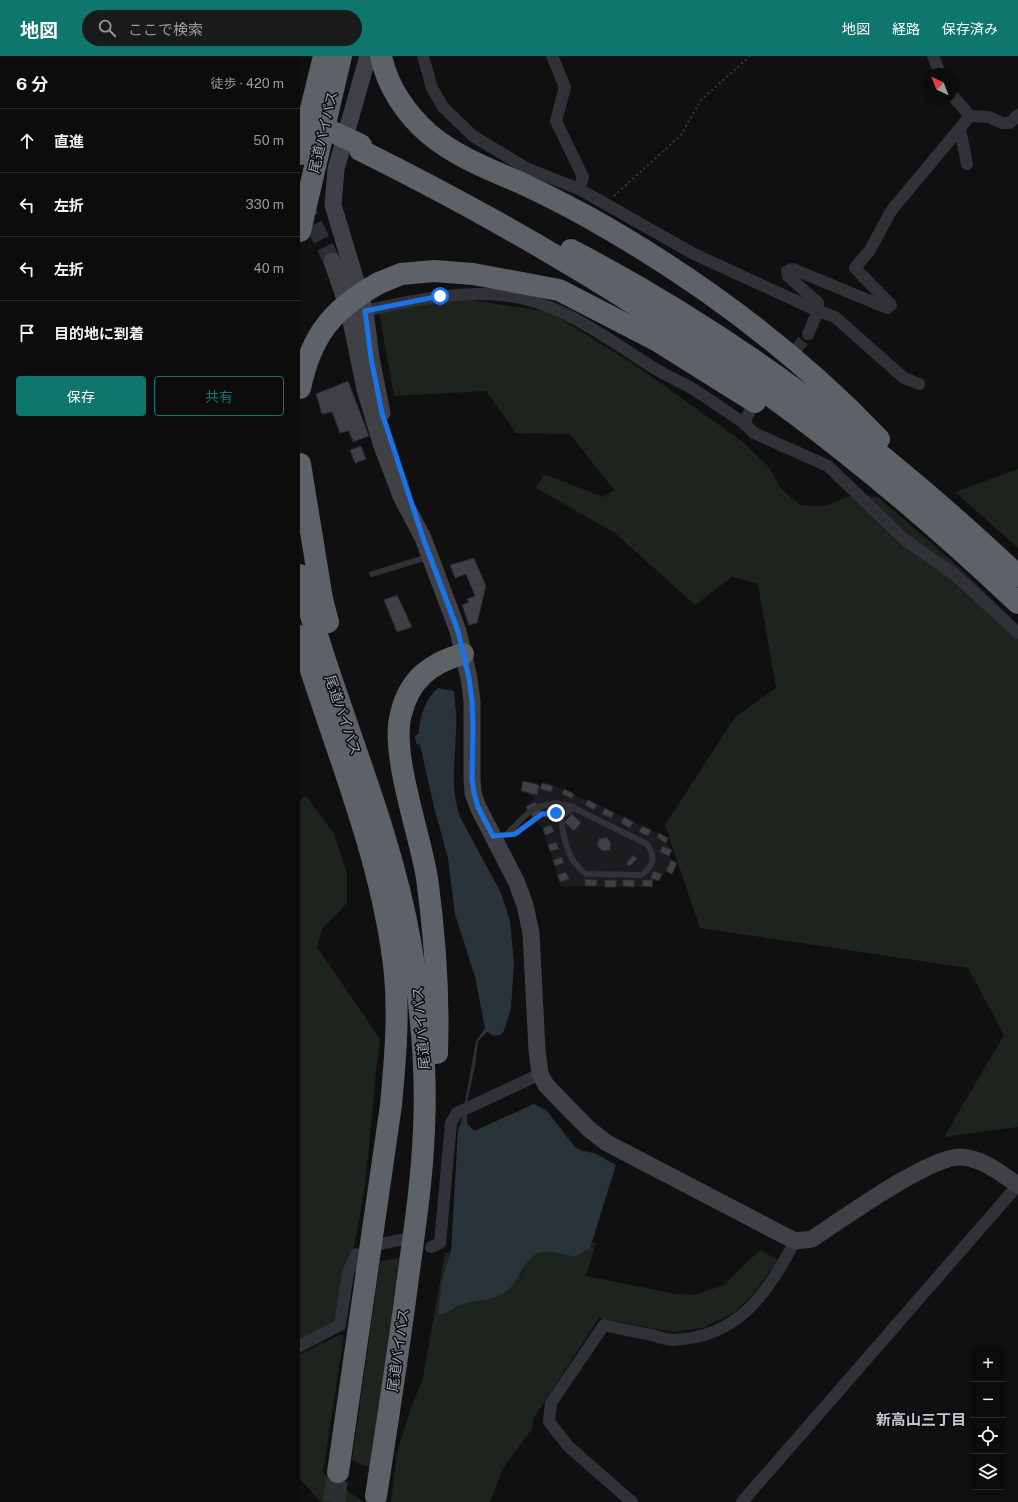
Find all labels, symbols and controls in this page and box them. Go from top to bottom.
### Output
search box [82,10,362,46]
icon: search [96,17,118,39]
text: 地図 [20,19,58,41]
text: ここで検索 [128,21,203,38]
text: 地図 [842,21,870,37]
text: 経路 [892,21,920,37]
text: 保存済み [942,21,998,37]
north arrow [922,68,958,104]
text: 6 分 [16,74,48,94]
text: 徒歩 · 420 m [211,76,284,91]
street label: 尾道バイパス [306,89,340,175]
icon: ahead [16,130,38,152]
text: 直進 [54,133,84,150]
text: 50 m [253,133,284,148]
icon: left [16,194,38,216]
text: 左折 [54,197,84,214]
text: 330 m [245,197,284,212]
icon: left [16,258,38,280]
text: 左折 [54,261,84,278]
text: 40 m [253,261,284,276]
route start [431,287,449,305]
icon: arrive [16,322,38,344]
text: 目的地に到着 [54,325,144,342]
button: 保存 [16,376,146,416]
button: 共有 [154,376,284,416]
street label: 尾道バイパス [322,673,364,757]
route end [547,804,565,822]
street label: 尾道バイパス [409,986,433,1070]
street label: 尾道バイパス [384,1307,412,1393]
map controls [970,1346,1006,1490]
button: + [970,1346,1006,1382]
button: − [970,1382,1006,1418]
district label: 新高山三丁目 [876,1411,966,1428]
button: locate [970,1418,1006,1454]
button: layers [970,1454,1006,1490]

